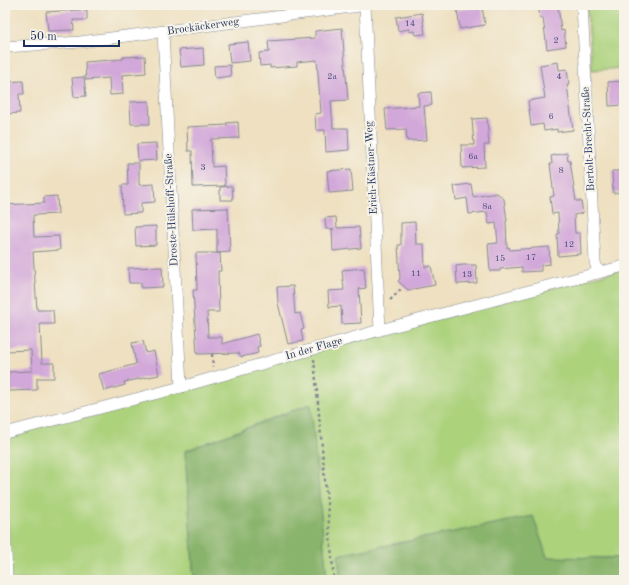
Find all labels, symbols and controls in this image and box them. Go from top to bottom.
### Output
street label: Brockäckerweg [166,16,240,37]
house number: 14 [405,19,415,28]
scale bar [24,22,119,48]
text: 50 m [30,30,57,43]
house number: 2 [553,36,559,45]
house number: 2a [327,72,337,81]
house number: 4 [556,72,562,81]
street label: Bertolt-Brecht-Straße [581,86,597,192]
house number: 6 [548,112,554,121]
street label: Erich-Kästner-Weg [364,121,380,215]
house number: 6a [468,152,478,161]
street label: Droste-Hülshoff-Straße [164,153,180,267]
house number: 3 [200,163,206,172]
house number: 8 [558,166,564,175]
house number: 8a [482,202,492,211]
house number: 12 [564,240,574,249]
house number: 17 [526,253,536,262]
house number: 15 [495,254,505,263]
house number: 11 [411,269,421,278]
house number: 13 [462,270,472,279]
street label: In der Flage [284,336,344,362]

